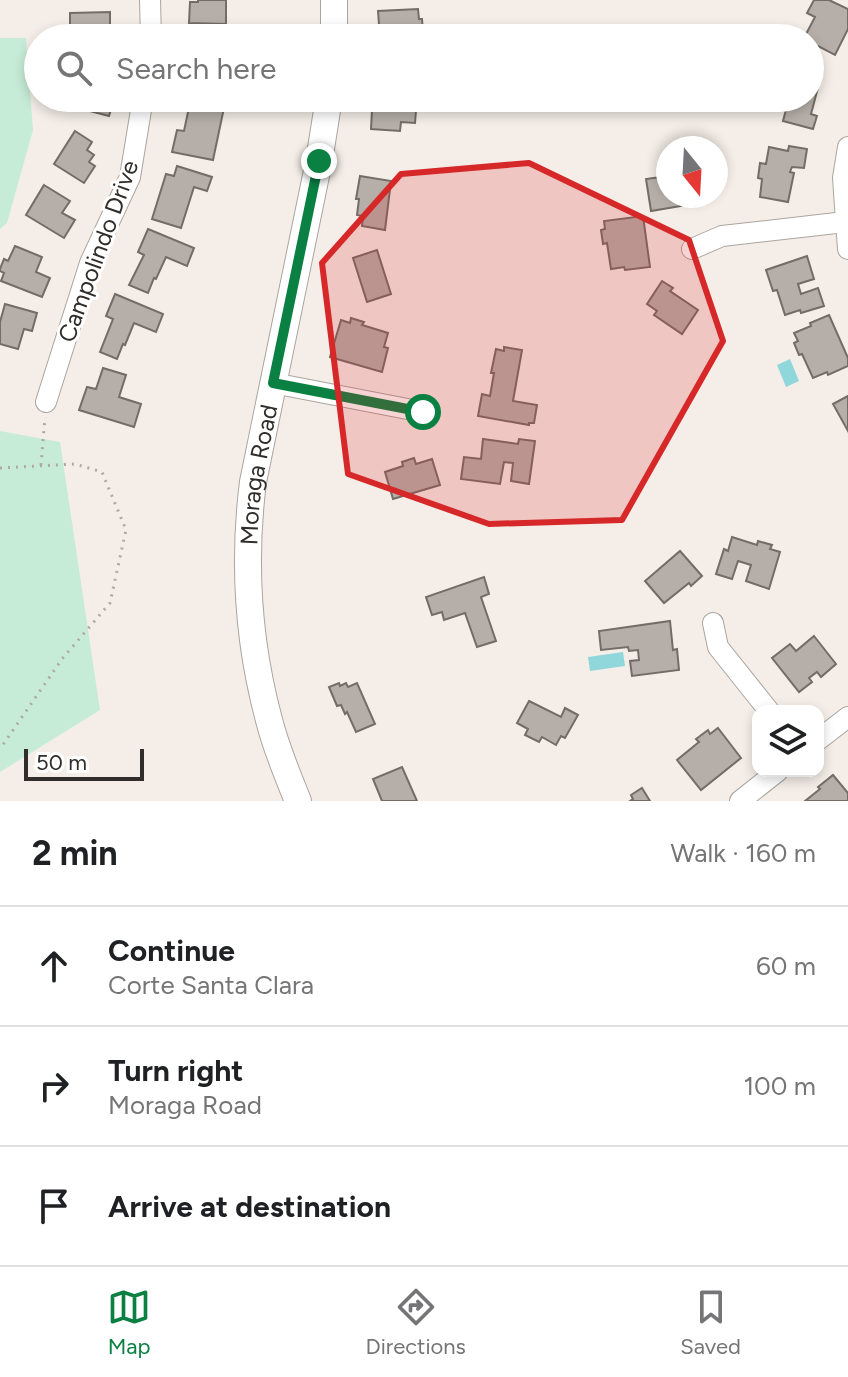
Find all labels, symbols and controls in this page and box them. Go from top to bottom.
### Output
search box [24,24,824,112]
icon: search [52,46,96,90]
text: Search here [116,50,276,87]
north arrow [656,136,728,208]
route end [301,143,337,179]
street label: Campolindo Drive [52,156,144,346]
route start [405,394,441,430]
street label: Moraga Road [234,402,283,546]
map controls [752,705,824,777]
button: layers [752,705,824,777]
scale bar [24,745,144,781]
text: 50 m [36,749,87,776]
text: 2 min [32,833,118,874]
text: Walk · 160 m [670,837,816,869]
text: Continue [108,932,235,969]
icon: ahead [32,944,76,988]
text: 60 m [756,950,816,982]
text: Corte Santa Clara [108,969,314,1001]
text: Turn right [108,1052,243,1089]
icon: right [32,1064,76,1108]
text: 100 m [743,1070,816,1102]
text: Moraga Road [108,1089,262,1121]
icon: arrive [32,1184,76,1228]
text: Arrive at destination [108,1188,391,1225]
tab: Map [107,1285,151,1360]
tab: Directions [366,1285,466,1360]
tab: Saved [680,1285,741,1360]

